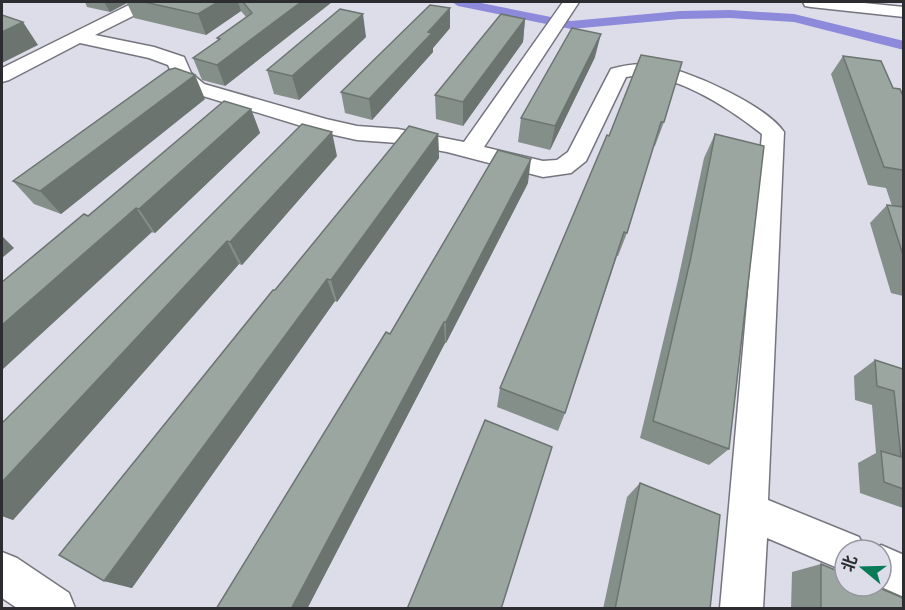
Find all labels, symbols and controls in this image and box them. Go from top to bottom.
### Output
north arrow [833,538,893,598]
text: 北 [838,553,862,574]

